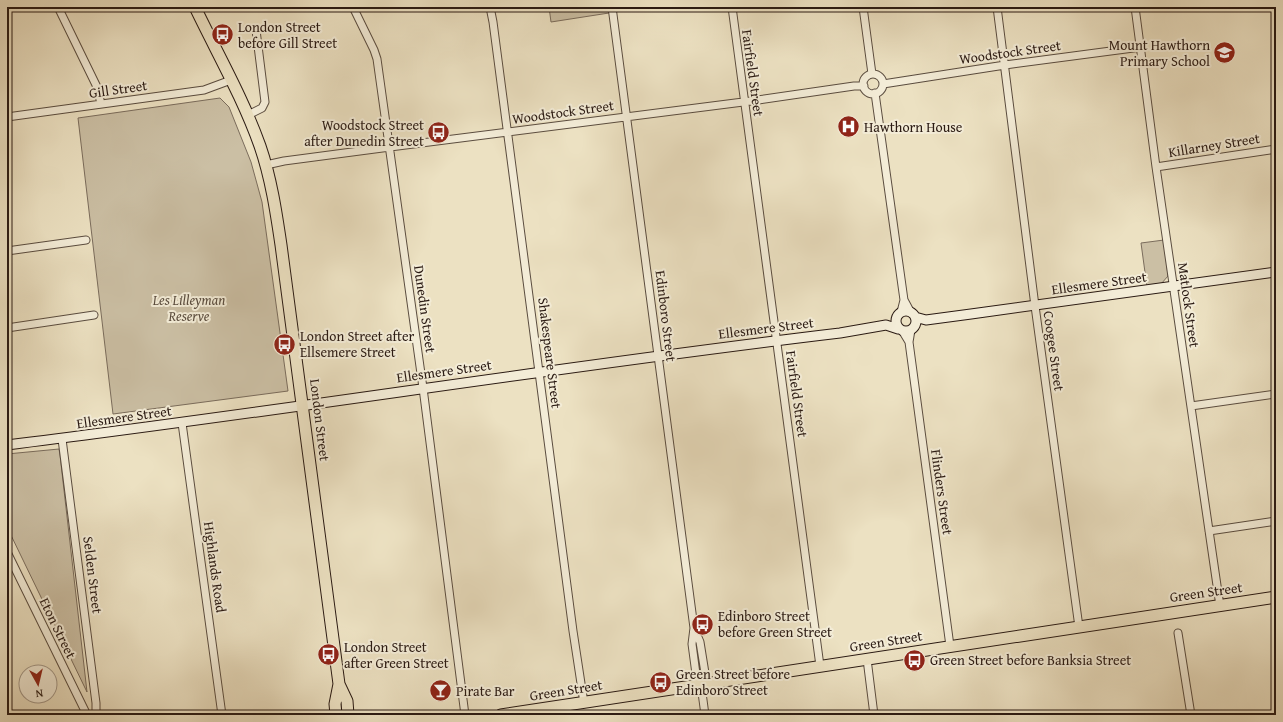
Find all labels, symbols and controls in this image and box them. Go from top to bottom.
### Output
place label: London Street before Gill Street [238,17,337,53]
bus stop icon: London Street before Gill Street [209,22,235,48]
street label: Fairfield Street [737,28,769,118]
street label: Woodstock Street [958,35,1062,69]
place label: Mount Hawthorn Primary School [1109,35,1210,71]
school or university icon: Mount Hawthorn Primary School [1212,40,1238,66]
street label: Gill Street [88,75,148,103]
street label: Woodstock Street [511,95,615,129]
hospital icon: Hawthorn House [836,114,862,140]
place label: Woodstock Street after Dunedin Street [304,115,424,151]
place label: Hawthorn House [864,117,963,137]
bus stop icon: Woodstock Street after Dunedin Street [426,120,452,146]
street label: Killarney Street [1167,128,1261,162]
street label: Matlock Street [1173,261,1205,349]
street label: Dunedin Street [409,264,441,354]
street label: Ellesmere Street [1050,266,1148,300]
street label: Edinboro Street [650,269,682,363]
park label: Les Lilleyman Reserve [152,290,225,326]
street label: Shakespeare Street [533,296,567,410]
street label: Coogee Street [1038,310,1070,392]
street label: Ellesmere Street [717,312,815,344]
place label: London Street after Ellsemere Street [300,326,415,362]
bus stop icon: London Street after Ellsemere Street [272,331,298,357]
street label: Fairfield Street [781,349,813,439]
street label: Ellesmere Street [395,354,493,388]
street label: London Street [305,378,335,462]
street label: Ellesmere Street [75,400,173,434]
street label: Flinders Street [926,448,958,536]
street label: Highlands Road [199,520,231,614]
street label: Selden Street [78,535,108,615]
street label: Green Street [1168,577,1244,607]
street label: Eton Street [35,594,81,662]
place label: Edinboro Street before Green Street [718,606,832,642]
bus stop icon: Edinboro Street before Green Street [689,611,715,637]
street label: Green Street [848,625,924,657]
place label: London Street after Green Street [344,637,449,673]
bus stop icon: London Street after Green Street [315,642,341,668]
bus stop icon: Green Street before Banksia Street [901,647,927,673]
place label: Green Street before Banksia Street [930,650,1131,670]
north arrow [18,664,58,704]
place label: Green Street before Edinboro Street [676,664,790,700]
bus stop icon: Green Street before Edinboro Street [648,669,674,695]
street label: Green Street [528,674,604,706]
bar icon: Pirate Bar [427,678,453,704]
place label: Pirate Bar [456,681,515,701]
text: N [34,685,44,702]

